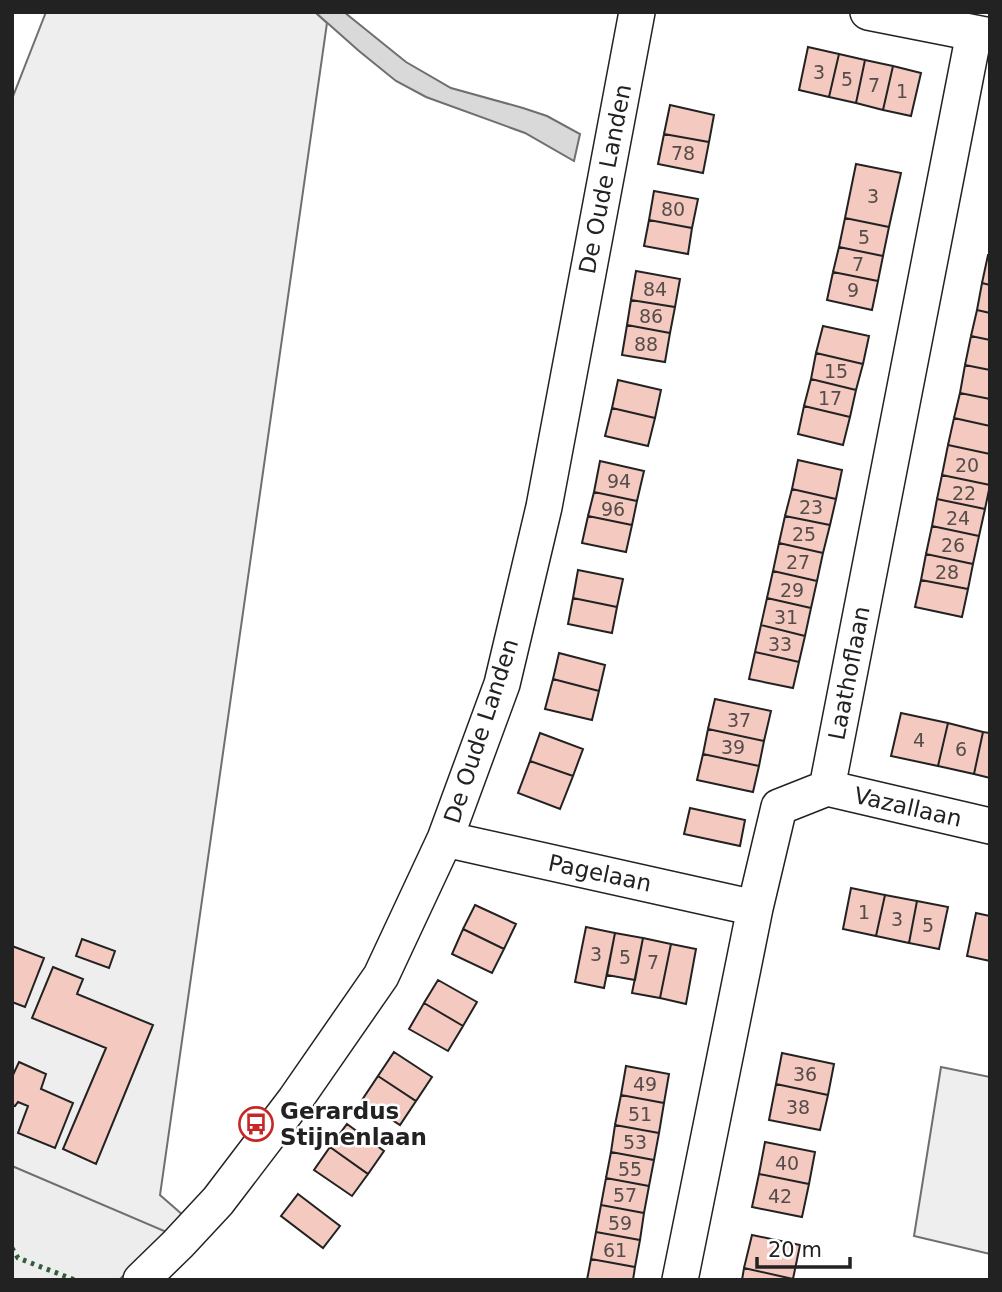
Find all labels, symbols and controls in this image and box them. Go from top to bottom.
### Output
house number: 3 [813,61,825,83]
house number: 5 [841,68,853,90]
house number: 7 [868,74,880,96]
house number: 1 [896,80,908,102]
street label: De Oude Landen [574,82,636,276]
house number: 78 [671,142,695,164]
house number: 3 [867,185,879,207]
house number: 80 [661,198,685,220]
house number: 5 [858,226,870,248]
house number: 7 [852,253,864,275]
house number: 84 [643,278,667,300]
house number: 9 [847,279,859,301]
house number: 86 [639,305,663,327]
house number: 88 [634,333,658,355]
house number: 15 [824,360,848,382]
house number: 17 [818,387,842,409]
house number: 20 [955,454,979,476]
house number: 94 [607,470,631,492]
house number: 22 [952,482,976,504]
house number: 23 [799,496,823,518]
house number: 96 [601,498,625,520]
house number: 24 [946,507,970,529]
house number: 25 [792,523,816,545]
house number: 26 [941,534,965,556]
house number: 27 [786,551,810,573]
house number: 28 [935,561,959,583]
house number: 29 [780,579,804,601]
street label: Laathoflaan [823,604,875,742]
house number: 31 [774,606,798,628]
house number: 33 [768,633,792,655]
street label: De Oude Landen [439,635,523,827]
house number: 37 [727,709,751,731]
house number: 4 [913,729,925,751]
house number: 39 [721,736,745,758]
house number: 6 [955,738,967,760]
street label: Vazallaan [852,782,964,832]
street label: Pagelaan [546,849,654,897]
house number: 1 [858,901,870,923]
house number: 3 [891,908,903,930]
house number: 5 [922,914,934,936]
house number: 3 [590,943,602,965]
house number: 5 [619,946,631,968]
house number: 7 [647,951,659,973]
house number: 36 [793,1063,817,1085]
house number: 49 [633,1073,657,1095]
house number: 38 [786,1096,810,1118]
place label: Gerardus Stijnenlaan [280,1098,427,1150]
house number: 51 [628,1103,652,1125]
bus stop icon: Gerardus Stijnenlaan [237,1105,275,1143]
house number: 53 [623,1131,647,1153]
house number: 40 [775,1152,799,1174]
house number: 55 [618,1158,642,1180]
house number: 57 [613,1184,637,1206]
house number: 42 [768,1185,792,1207]
house number: 59 [608,1212,632,1234]
scale bar [757,1226,850,1270]
text: 20 m [768,1238,822,1262]
house number: 61 [603,1239,627,1261]

